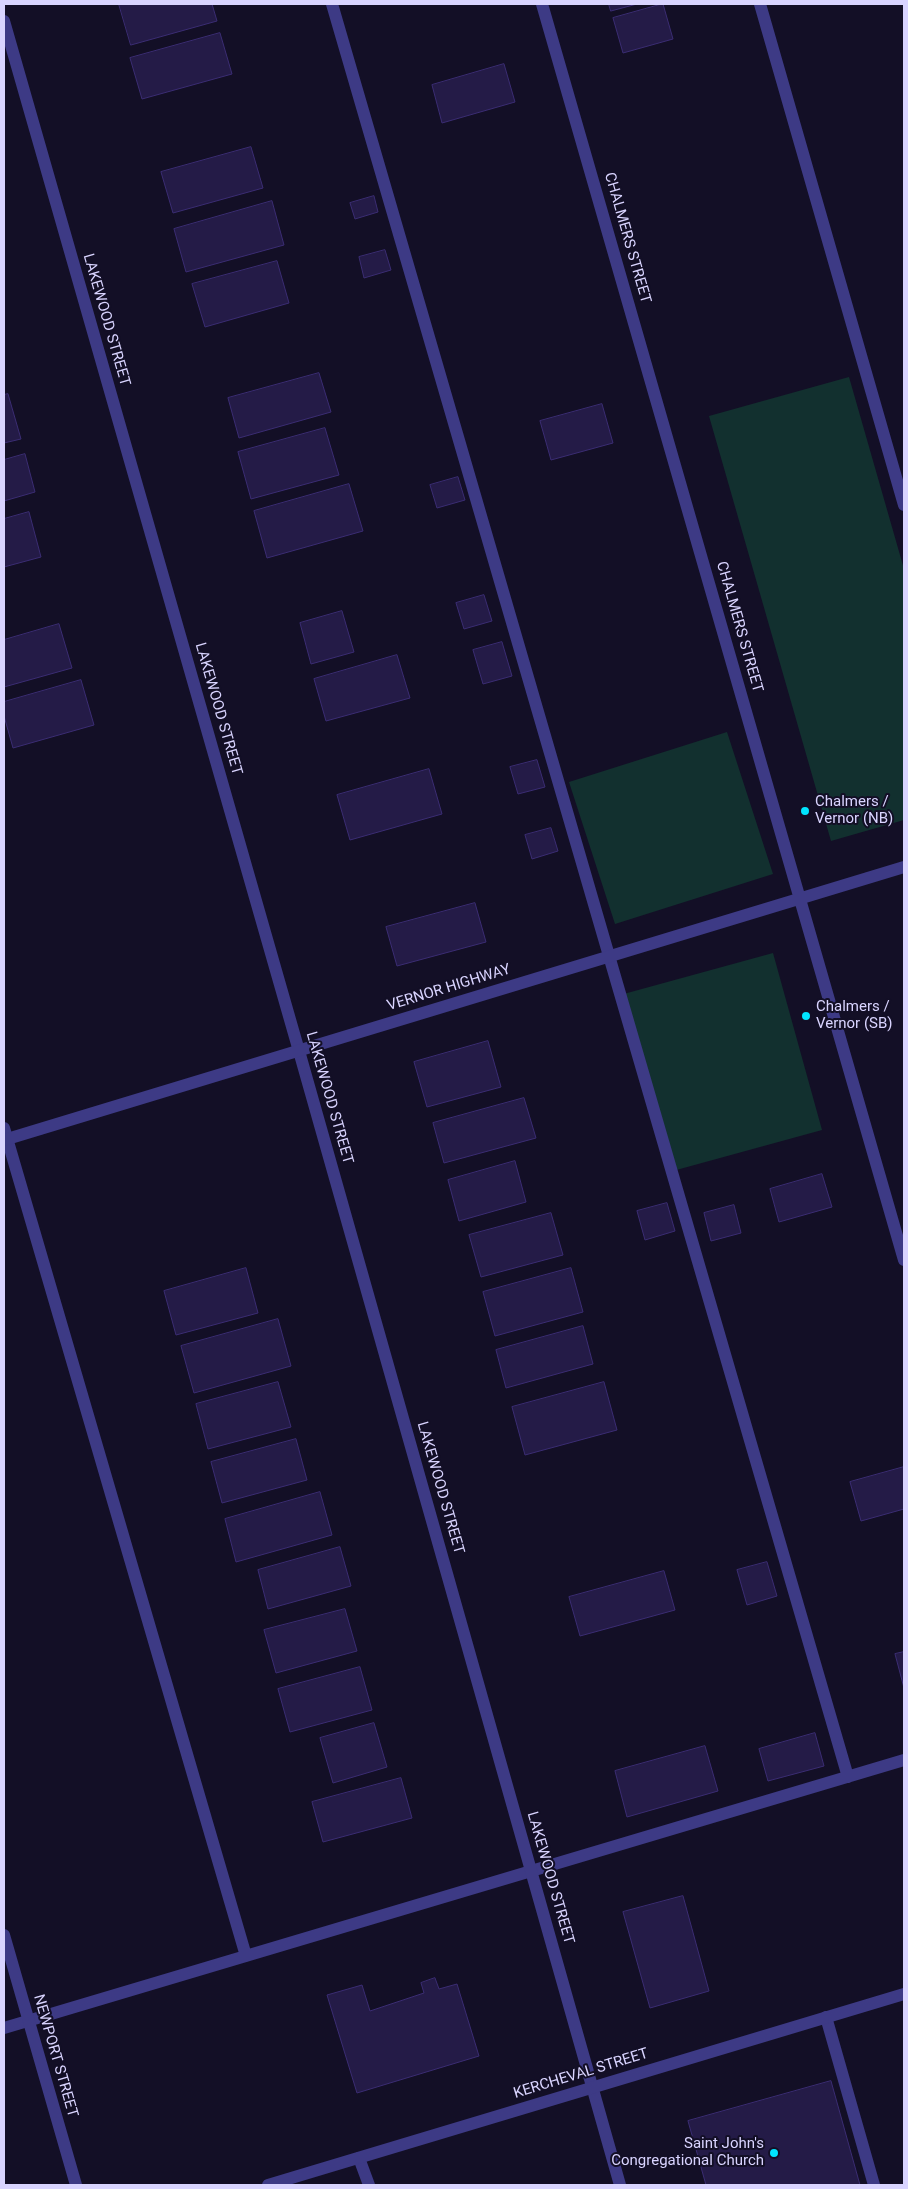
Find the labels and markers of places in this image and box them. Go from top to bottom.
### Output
place label: Chalmers / Vernor (NB) [815,793,893,828]
marker: Chalmers / Vernor (NB) [799,805,811,817]
place label: Chalmers / Vernor (SB) [816,998,893,1033]
marker: Chalmers / Vernor (SB) [800,1010,812,1022]
place label: Saint John's Congregational Church [611,2135,764,2170]
marker: Saint John's Congregational Church [768,2147,780,2159]

